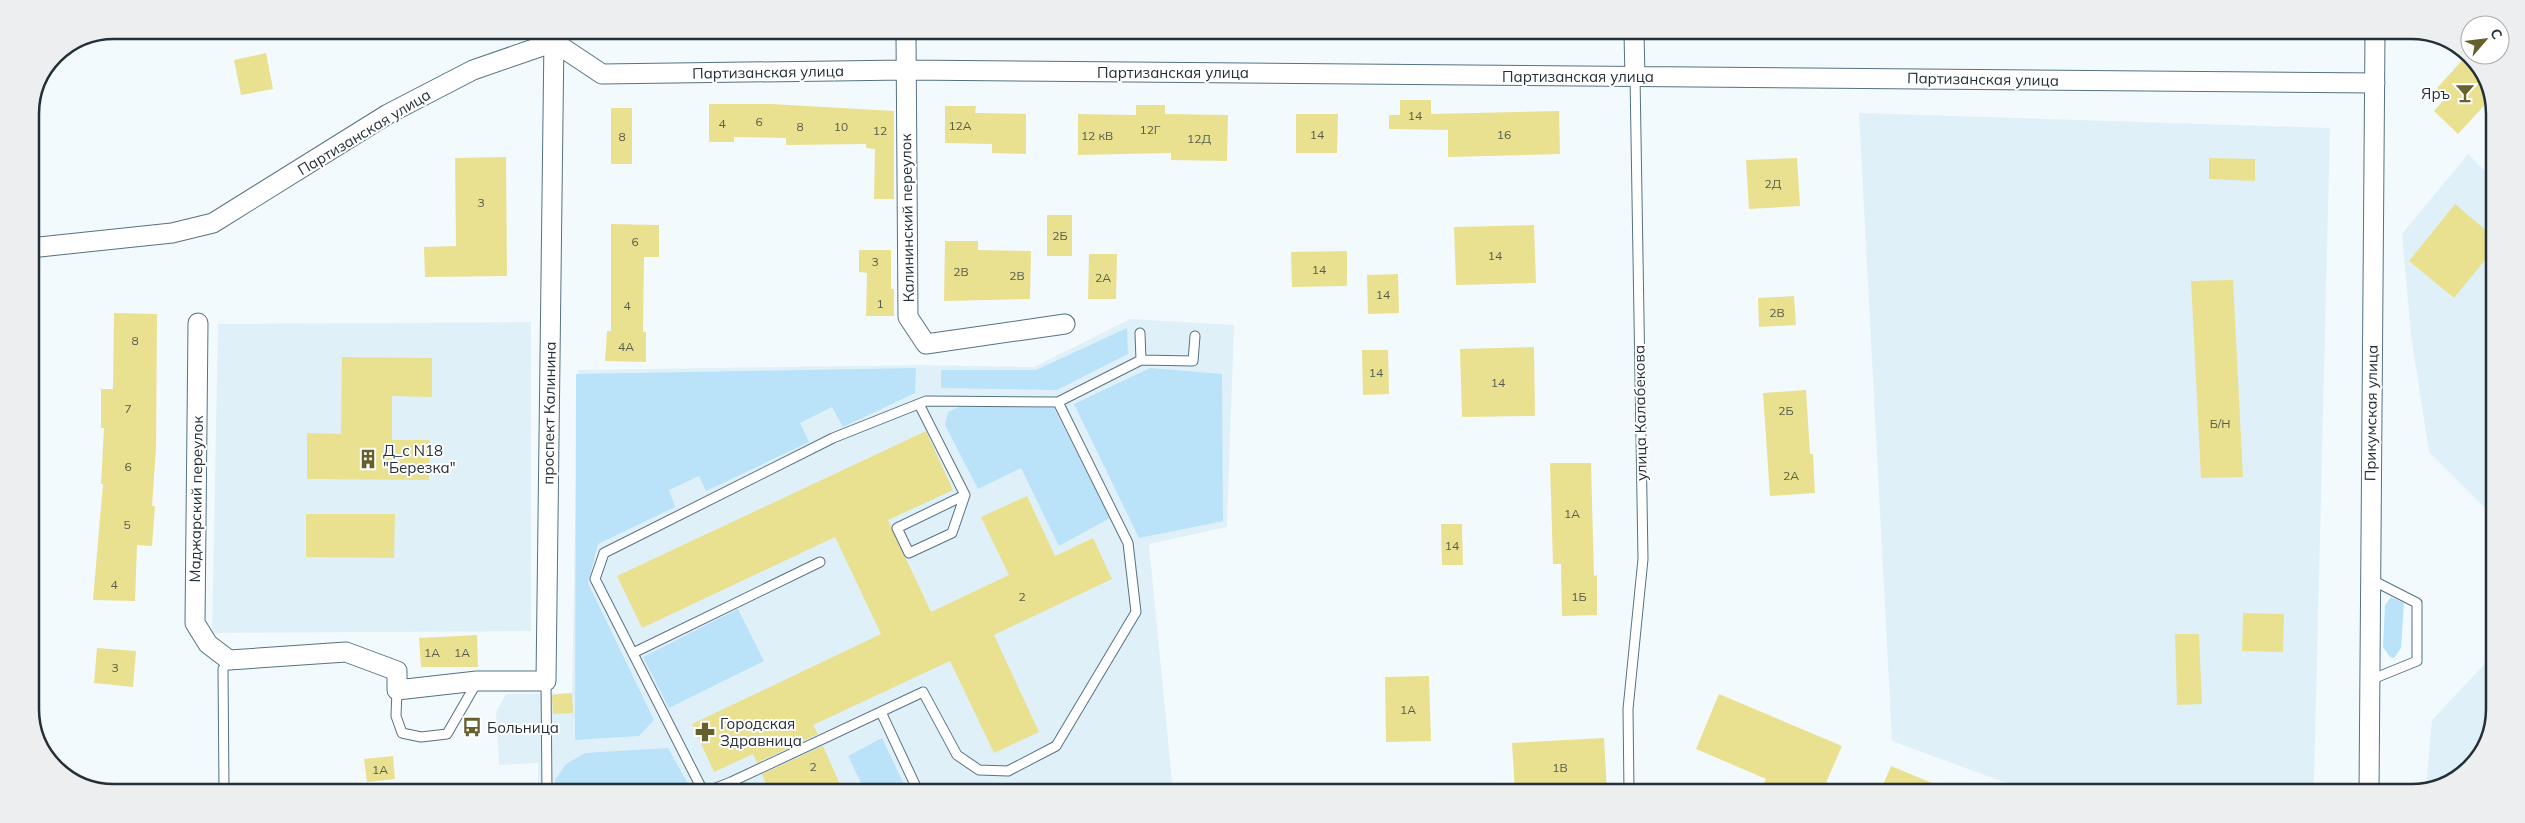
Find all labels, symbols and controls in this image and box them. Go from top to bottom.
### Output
north arrow [2460,15,2510,65]
text: С [2486,25,2507,42]
street label: Партизанская улица [692,61,844,83]
street label: Партизанская улица [1097,63,1249,82]
street label: Партизанская улица [1502,67,1654,86]
street label: Партизанская улица [1907,68,2059,90]
bar icon: Яръ [2454,82,2476,104]
place label: Яръ [2421,84,2450,103]
street label: Партизанская улица [294,85,434,179]
house number: 14 [1408,108,1422,123]
house number: 6 [755,114,763,129]
house number: 4 [718,116,726,131]
house number: 12А [948,118,972,133]
house number: 8 [796,119,804,134]
house number: 10 [834,119,848,134]
house number: 12Г [1139,122,1161,137]
house number: 12 [873,123,887,138]
house number: 14 [1310,127,1324,142]
house number: 16 [1497,127,1511,142]
house number: 12 кВ [1081,128,1113,143]
house number: 8 [618,129,626,144]
house number: 12Д [1187,131,1211,146]
street label: Калининский переулок [896,132,918,303]
house number: 2Д [1765,176,1782,191]
house number: 3 [477,195,485,210]
house number: 2Б [1052,228,1068,243]
house number: 6 [631,234,639,249]
house number: 14 [1488,248,1502,263]
house number: 3 [871,254,879,269]
house number: 14 [1312,262,1326,277]
house number: 2В [953,264,969,279]
house number: 2В [1009,268,1025,283]
house number: 2А [1095,270,1111,285]
house number: 14 [1376,287,1390,302]
house number: 1 [876,296,884,311]
house number: 4 [623,298,631,313]
house number: 2В [1769,305,1785,320]
house number: 8 [131,333,139,348]
house number: 4А [618,339,634,354]
street label: проспект Калинина [538,341,560,485]
street label: улица Калабекова [1629,345,1651,481]
street label: Прикумская улица [2360,345,2382,481]
house number: 14 [1369,365,1383,380]
house number: 14 [1491,375,1505,390]
house number: 7 [124,401,132,416]
house number: 2Б [1778,403,1794,418]
street label: Маджарский переулок [185,415,207,583]
house number: Б/Н [2210,416,2230,431]
place label: Д_с N18 "Березка" [383,441,456,477]
building icon: Д_с N18 "Березка" [357,448,379,470]
house number: 6 [124,459,132,474]
house number: 2А [1783,468,1799,483]
house number: 1А [1564,506,1580,521]
house number: 5 [123,517,131,532]
house number: 14 [1445,538,1459,553]
house number: 4 [110,577,118,592]
house number: 2 [1018,589,1026,604]
house number: 1Б [1571,589,1587,604]
house number: 1А [424,645,440,660]
house number: 1А [454,645,470,660]
house number: 3 [111,660,119,675]
house number: 1А [1400,702,1416,717]
place label: Городская Здравница [720,714,802,750]
bus stop icon: Больница [461,716,483,738]
place label: Больница [487,718,559,737]
pharmacy icon: Городская Здравница [694,721,716,743]
house number: 2 [809,759,817,774]
house number: 1В [1552,760,1568,775]
house number: 1А [372,762,388,777]

